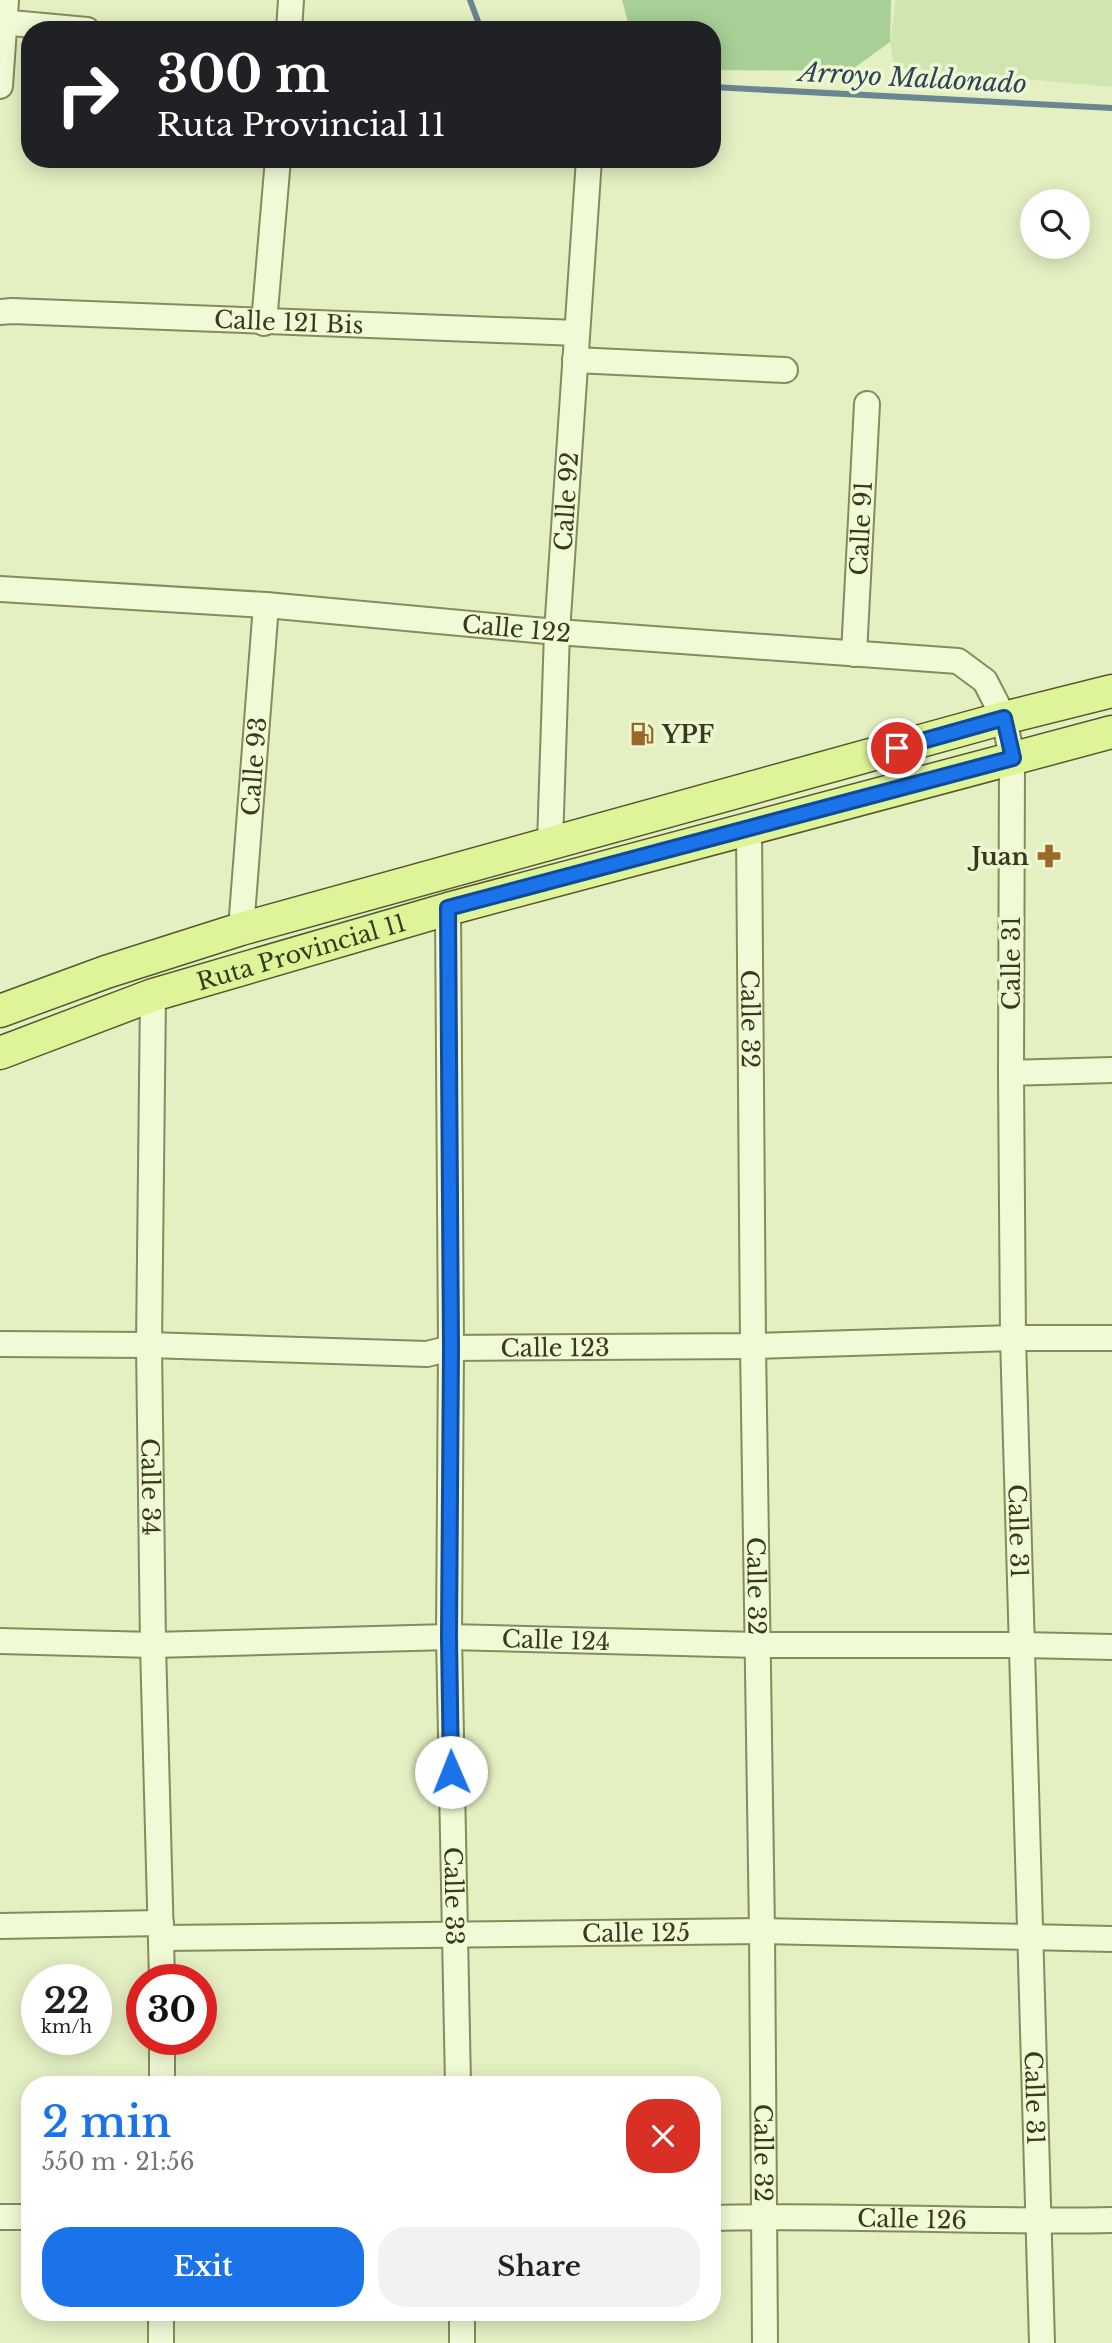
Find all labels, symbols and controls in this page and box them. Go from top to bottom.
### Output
text: 300 m [157,44,329,105]
icon: right [42,49,133,140]
water label: Arroyo Maldonado [795,56,1028,100]
text: Ruta Provincial 11 [157,105,446,145]
map controls [1020,189,1090,259]
button: search [1020,189,1090,259]
street label: Calle 121 Bis [214,304,364,339]
street label: Calle 92 [548,451,584,552]
street label: Calle 91 [844,480,877,576]
street label: Calle 122 [461,609,572,647]
street label: Calle 93 [235,716,272,817]
pin [867,718,927,778]
fuel station icon: YPF [628,720,656,748]
place label: YPF [661,720,714,749]
icon: arrive [878,729,916,767]
place label: Juan [966,842,1030,871]
pharmacy icon: Juan [1035,842,1063,870]
street label: Ruta Provincial 11 [193,908,409,996]
street label: Calle 31 [997,916,1026,1010]
street label: Calle 32 [736,970,765,1068]
street label: Calle 123 [500,1332,610,1362]
street label: Calle 34 [136,1438,166,1536]
street label: Calle 31 [1003,1484,1034,1579]
street label: Calle 32 [741,1537,772,1635]
street label: Calle 124 [501,1624,610,1656]
position arrow [414,1735,488,1809]
street label: Calle 33 [439,1846,470,1945]
street label: Calle 125 [582,1917,690,1948]
speed limit sign: 30 [126,1964,217,2055]
text: 22 [44,1979,89,2022]
text: km/h [41,2016,92,2038]
street label: Calle 31 [1019,2050,1051,2145]
text: 2 min [42,2096,171,2148]
button: close [626,2099,700,2173]
street label: Calle 32 [749,2104,778,2202]
text: 550 m · 21:56 [42,2148,194,2176]
street label: Calle 126 [857,2203,967,2234]
button: Exit [42,2227,364,2307]
button: Share [378,2227,700,2307]

